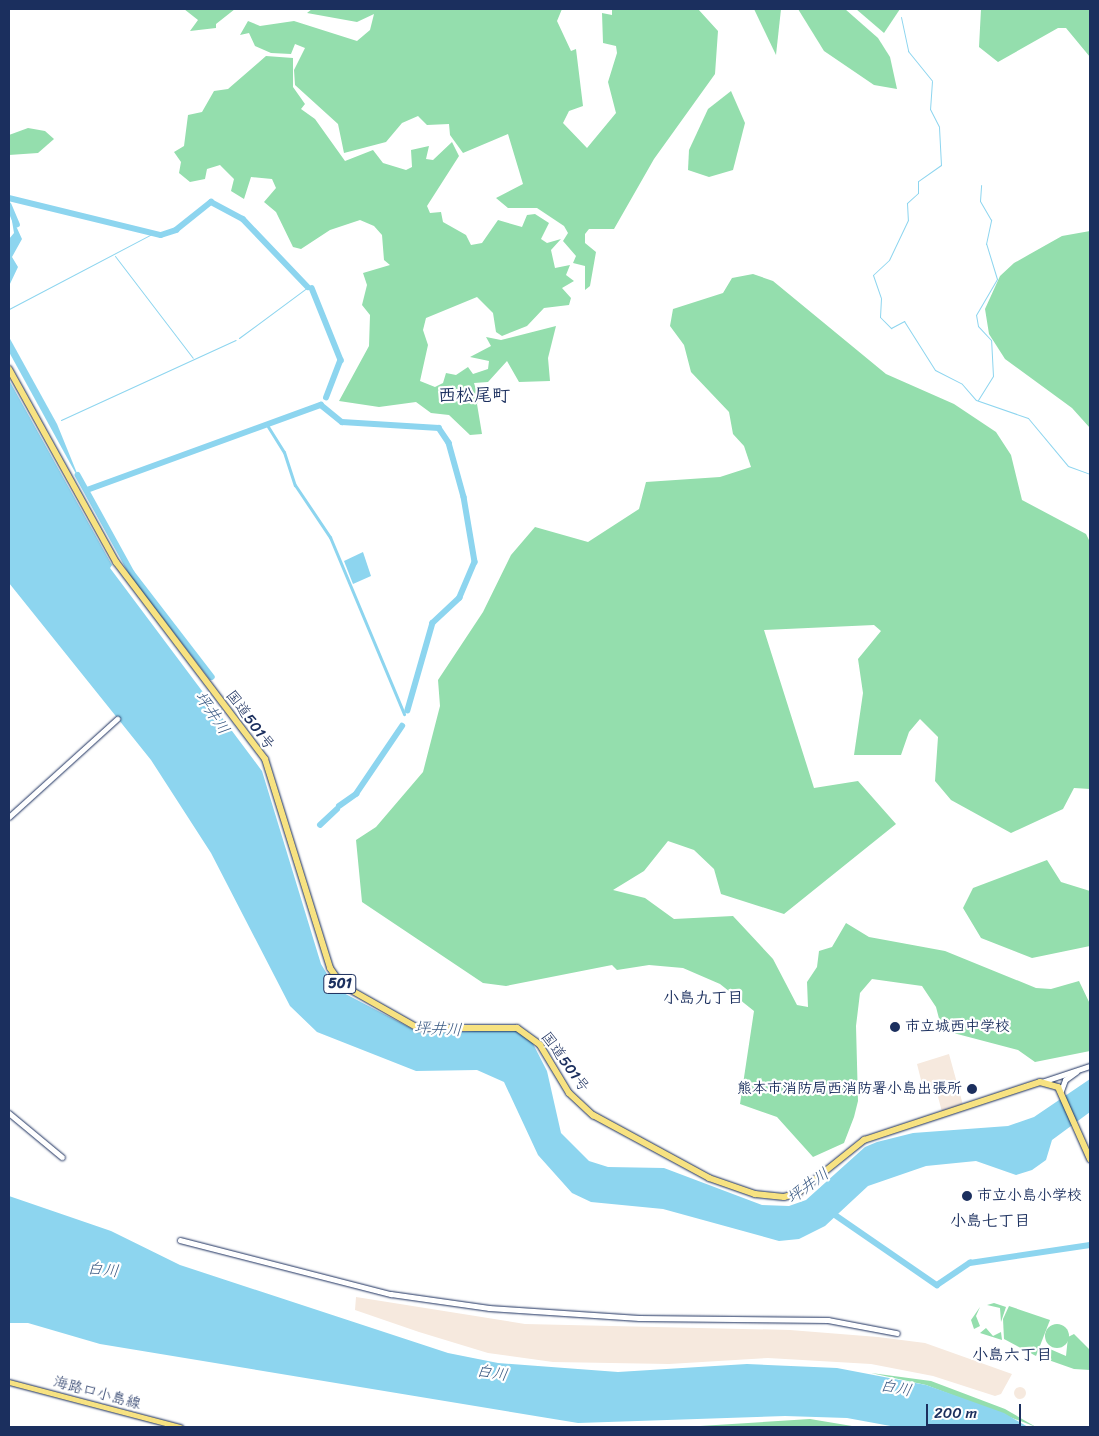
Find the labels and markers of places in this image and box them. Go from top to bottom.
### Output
place label: 市立城西中学校 [905,1018,1010,1036]
marker: 市立城西中学校 [889,1021,901,1033]
place label: 熊本市消防局西消防署小島出張所 [737,1080,962,1098]
marker: 熊本市消防局西消防署小島出張所 [966,1083,978,1095]
place label: 市立小島小学校 [977,1187,1082,1205]
marker: 市立小島小学校 [961,1190,973,1202]

